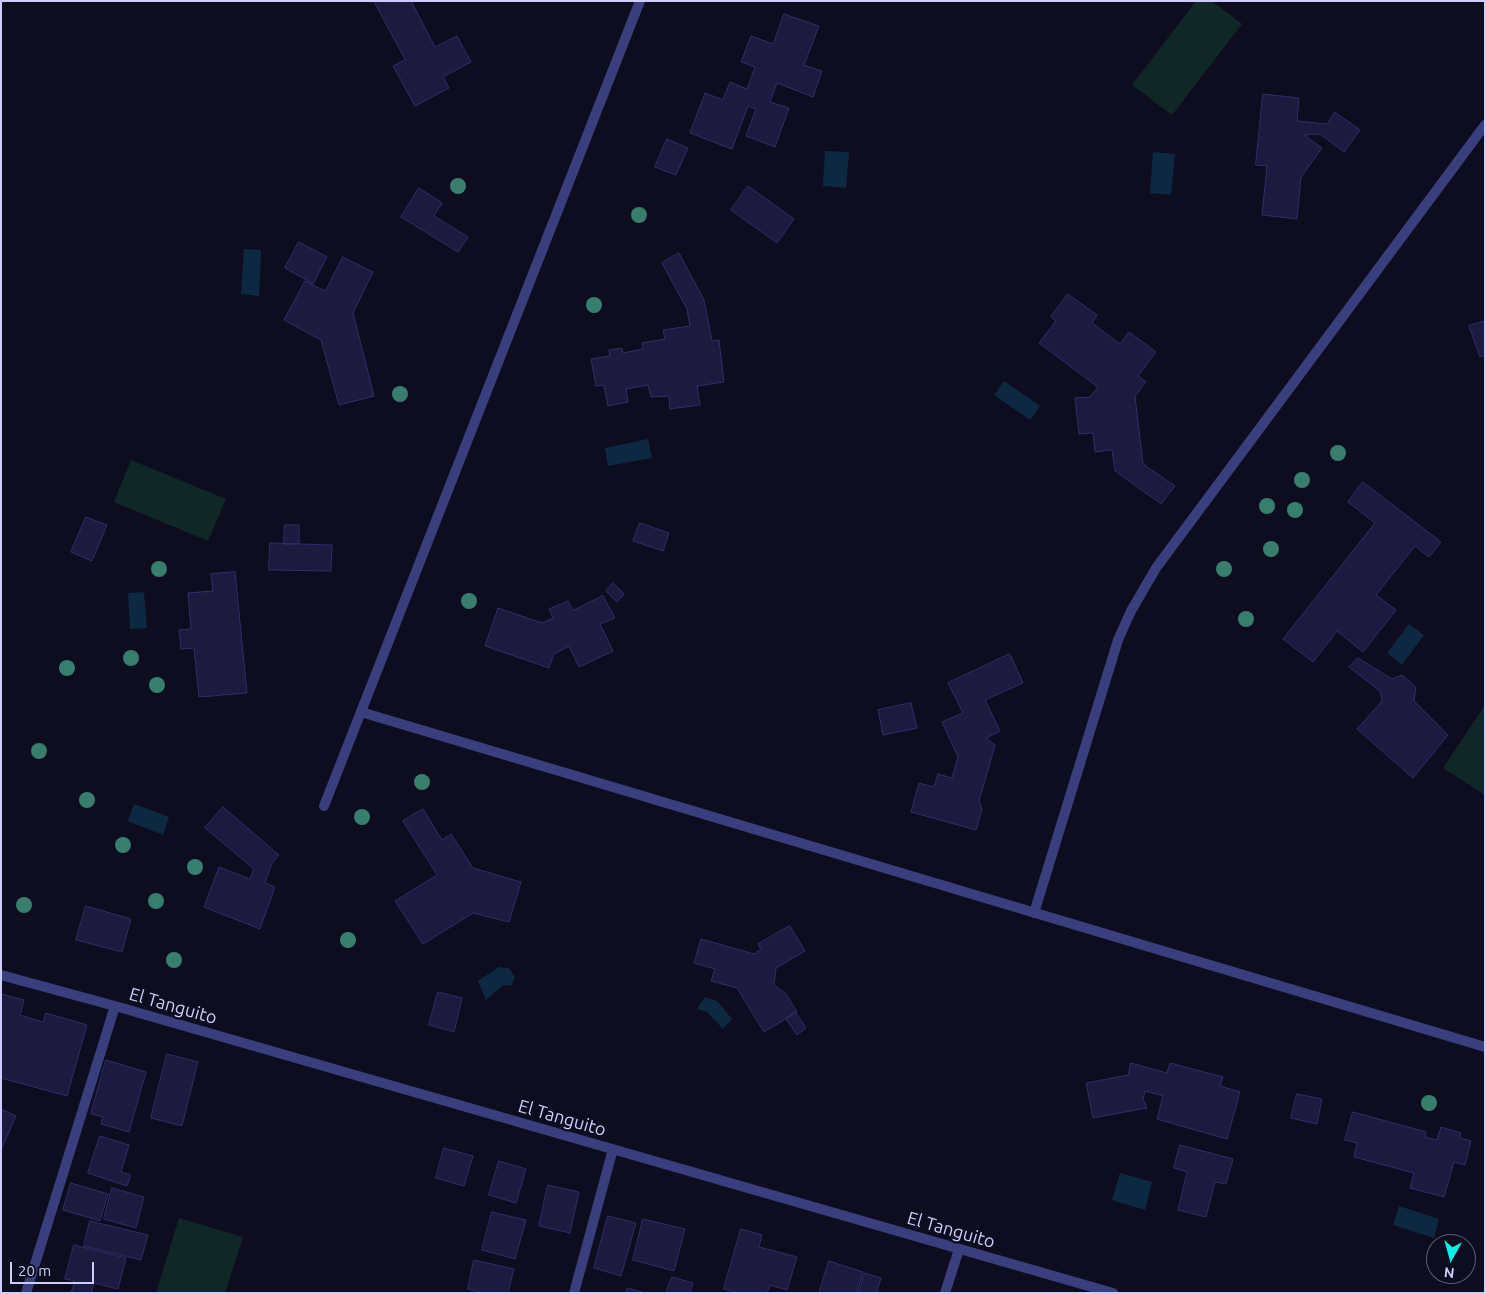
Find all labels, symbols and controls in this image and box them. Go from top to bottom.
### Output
street label: El Tanguito [127,983,219,1029]
street label: El Tanguito [516,1095,608,1141]
street label: El Tanguito [905,1207,997,1253]
north arrow [1426,1234,1476,1284]
scale bar [12,1252,96,1284]
text: 20 m [18,1262,51,1279]
text: N [1443,1264,1455,1281]

